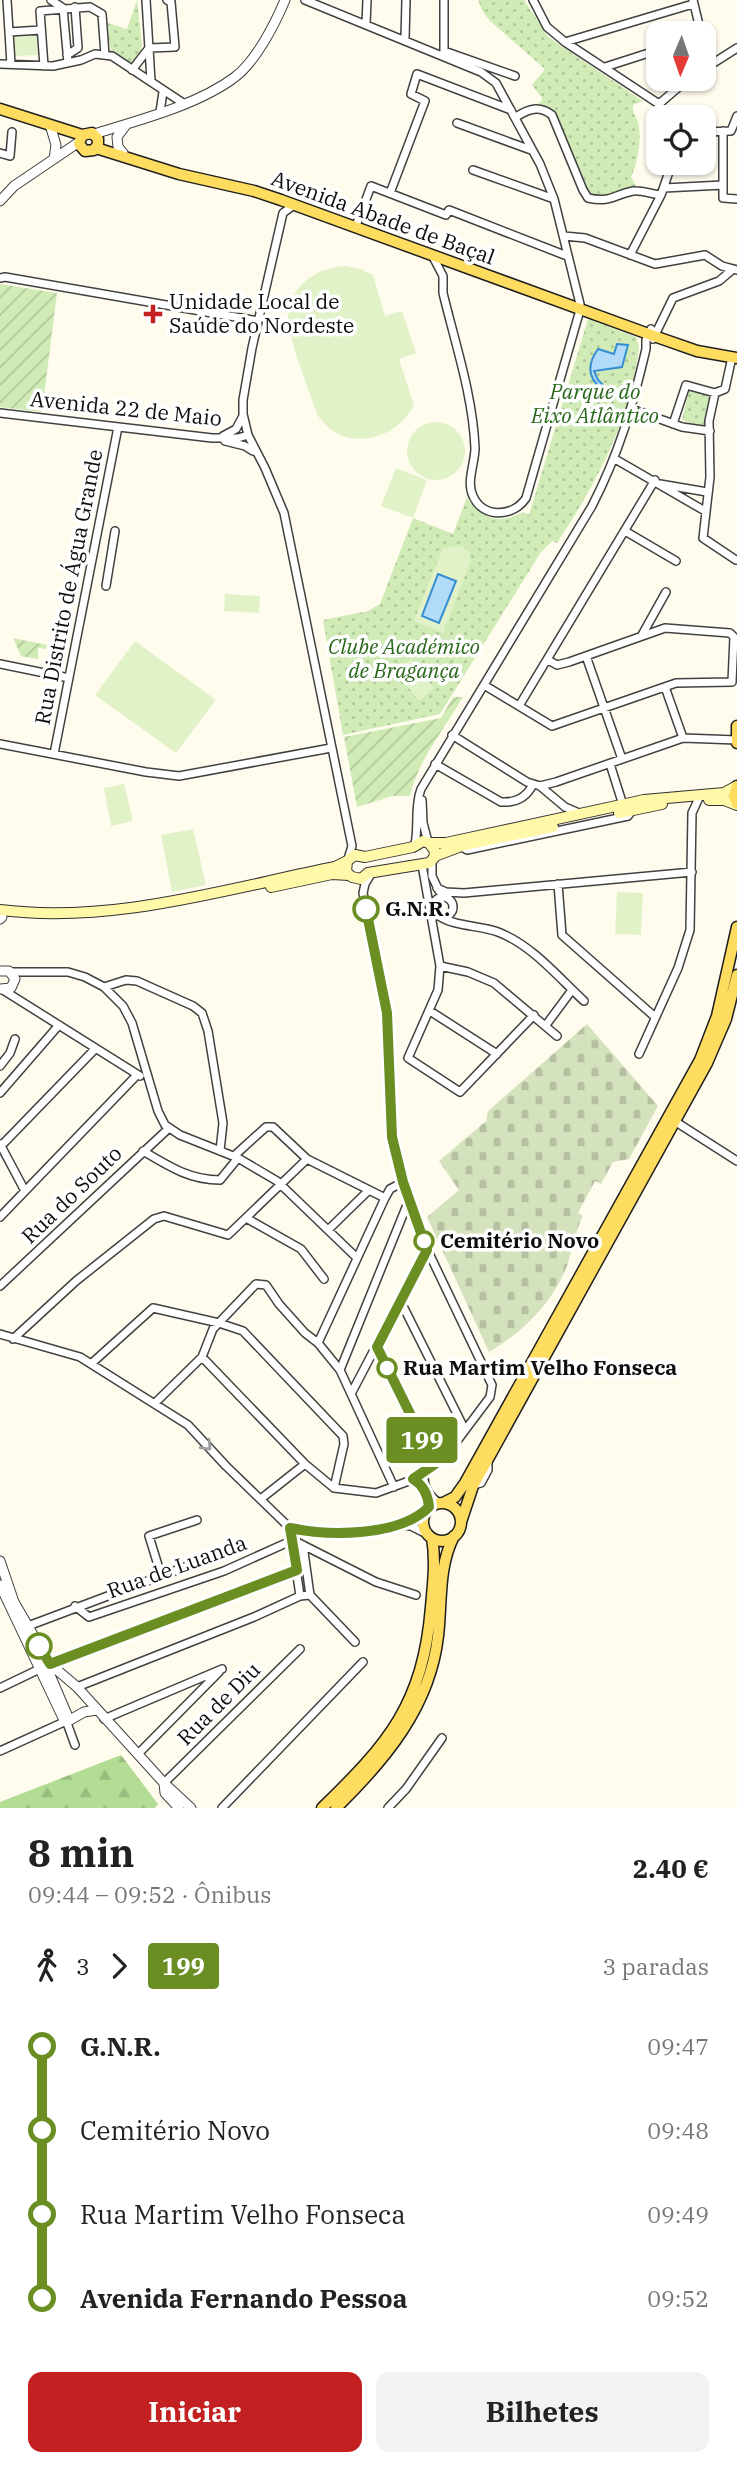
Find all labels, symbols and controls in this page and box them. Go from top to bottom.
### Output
north arrow [646,21,716,91]
map controls [646,21,716,175]
button: locate [646,105,716,175]
street label: Avenida Abade de Baçal [268,164,499,271]
place label: Unidade Local de Saúde do Nordeste [169,287,354,339]
marker: Unidade Local de Saúde do Nordeste [143,304,163,324]
park label: Parque do Eixo Atlântico [530,377,659,429]
street label: Avenida 22 de Maio [29,384,223,432]
street label: Rua Distrito de Água Grande [28,447,108,727]
park label: Clube Académico de Bragança [328,632,480,684]
place label: G.N.R. [385,894,450,922]
marker: G.N.R. [353,896,379,922]
street label: Rua do Souto [15,1139,128,1249]
place label: Cemitério Novo [440,1226,599,1254]
marker: Cemitério Novo [414,1231,434,1251]
place label: Rua Martim Velho Fonseca [403,1353,677,1381]
marker: Rua Martim Velho Fonseca [377,1358,397,1378]
line badge: 199 [382,1417,462,1463]
text: 199 [400,1424,444,1456]
one-way arrow [199,1438,212,1451]
street label: Rua de Luanda [103,1528,250,1604]
unlabelled marker [26,1633,52,1659]
street label: Rua de Diu [171,1656,266,1751]
text: 8 min [28,1828,134,1877]
text: 2.40 € [633,1851,709,1885]
text: 09:44 – 09:52 · Ônibus [28,1879,272,1909]
icon: walk [28,1947,66,1985]
icon: forward [100,1947,138,1985]
text: 199 [162,1950,205,1982]
text: 3 [76,1951,90,1981]
text: 3 paradas [602,1951,709,1981]
text: G.N.R. [80,2029,161,2063]
text: 09:47 [647,2031,709,2061]
text: Cemitério Novo [80,2113,270,2147]
text: 09:48 [647,2115,709,2145]
text: Rua Martim Velho Fonseca [80,2197,406,2231]
text: 09:49 [647,2199,709,2229]
text: Avenida Fernando Pessoa [80,2281,408,2315]
text: 09:52 [647,2283,709,2313]
button: Iniciar [28,2372,362,2452]
button: Bilhetes [376,2372,709,2452]

